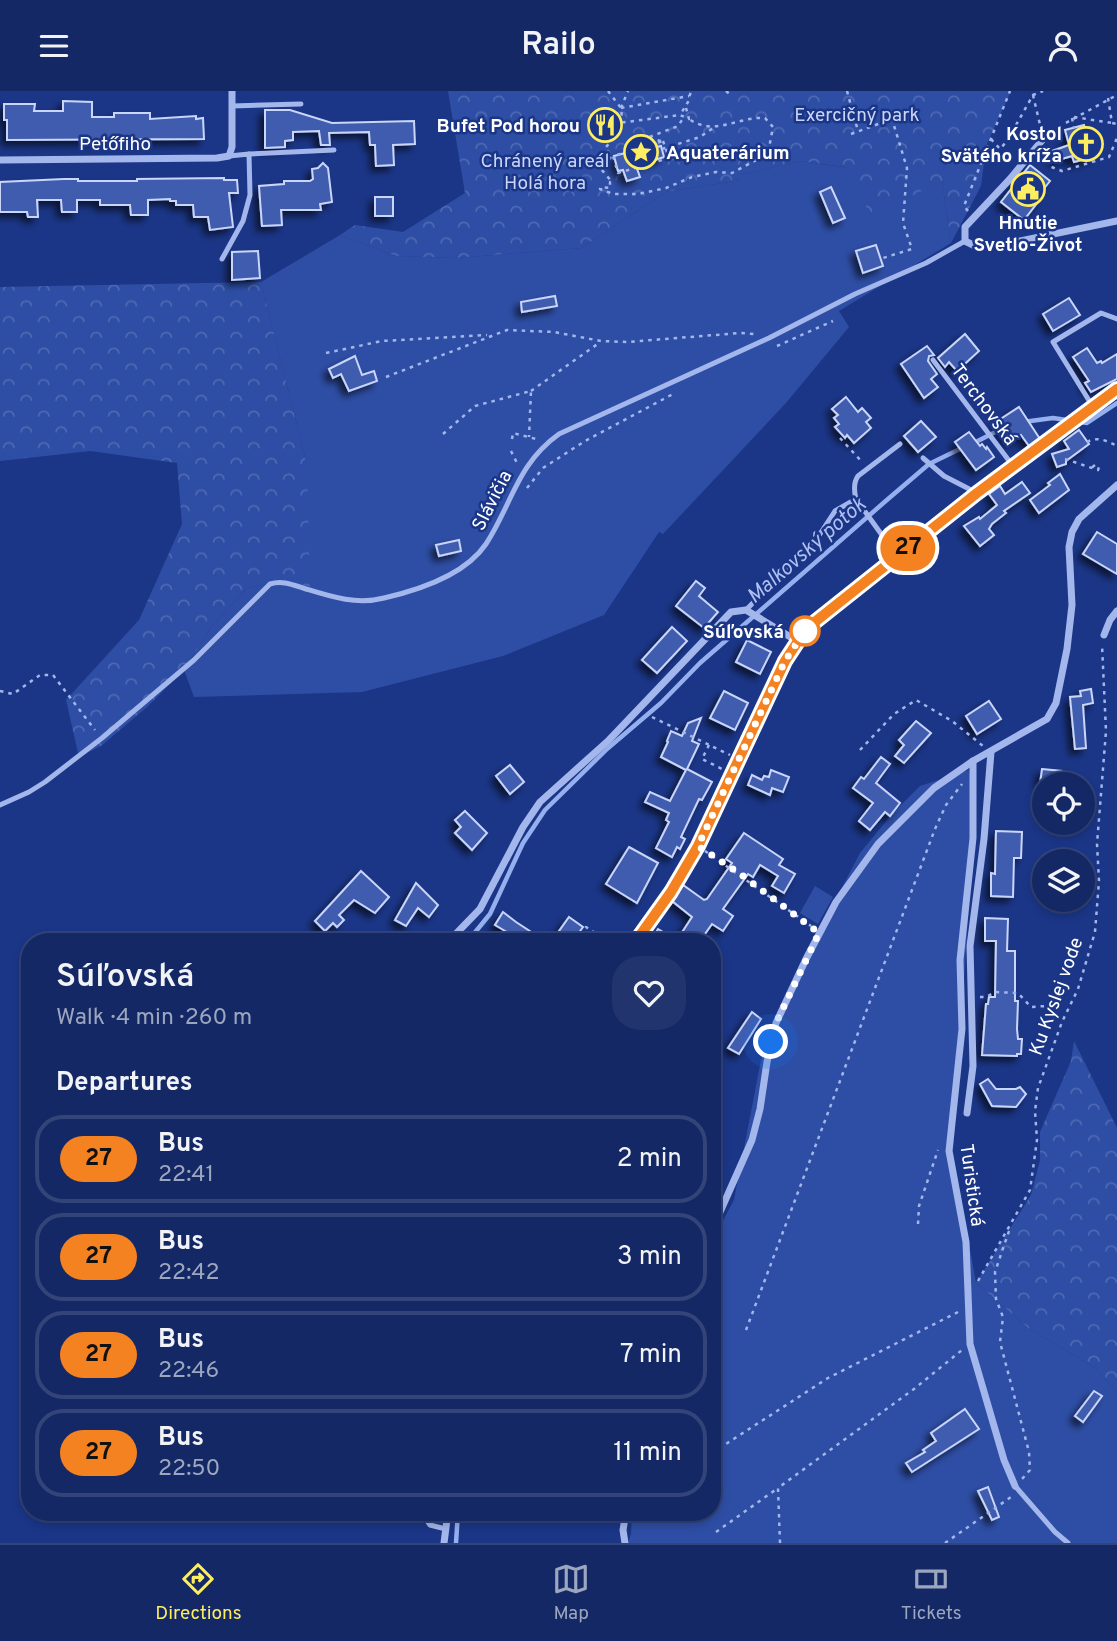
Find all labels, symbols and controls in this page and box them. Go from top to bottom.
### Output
text: Railo [521,26,596,66]
icon: menu [35,27,73,65]
icon: person [1044,27,1082,65]
park label: Exercičný park [794,104,920,128]
restaurant icon: Bufet Pod horou [586,106,624,144]
place label: Bufet Pod horou [437,115,580,139]
place label: Kostol Svätého kríža [941,123,1062,169]
church icon: Kostol Svätého kríža [1067,125,1105,163]
street label: Petőfiho [79,133,151,157]
place icon: Aquaterárium [622,133,660,171]
place label: Aquaterárium [666,142,790,166]
park label: Chránený areál Holá hora [480,150,610,196]
public building icon: Hnutie Svetlo-Život [1009,170,1047,208]
place label: Hnutie Svetlo-Život [974,212,1082,258]
street label: Terchovská [945,360,1022,451]
street label: Slávičia [467,467,518,535]
water label: Malkovský potok [742,492,872,610]
line badge: 27 [876,525,940,571]
text: 27 [894,533,922,563]
marker: Súľovská [790,616,820,646]
place label: Súľovská [703,621,784,645]
map controls [1032,772,1095,912]
button: locate [1032,772,1095,835]
button: layers [1032,849,1095,912]
street label: Ku Kyslej vode [1024,934,1089,1059]
button: heart [612,956,686,1030]
text: Súľovská [56,957,194,999]
text: Walk · 4 min · 260 m [56,1004,252,1033]
your location [753,1024,788,1059]
text: Departures [56,1067,193,1100]
text: Bus [158,1128,204,1161]
street label: Turistická [953,1142,989,1228]
text: 2 min [617,1143,682,1176]
text: 27 [85,1144,112,1174]
text: 22:41 [158,1161,214,1190]
text: Bus [158,1226,204,1259]
text: 3 min [617,1241,682,1274]
text: 27 [85,1242,112,1272]
text: 22:42 [158,1259,220,1288]
text: Bus [158,1324,204,1357]
text: 7 min [620,1339,682,1372]
text: 27 [85,1340,112,1370]
text: 22:46 [158,1357,219,1386]
text: Bus [158,1422,204,1455]
text: 11 min [613,1437,682,1470]
text: 27 [85,1438,112,1468]
text: 22:50 [158,1455,220,1484]
tab: Directions [155,1560,242,1626]
tab: Map [552,1560,590,1626]
tab: Tickets [901,1560,962,1626]

